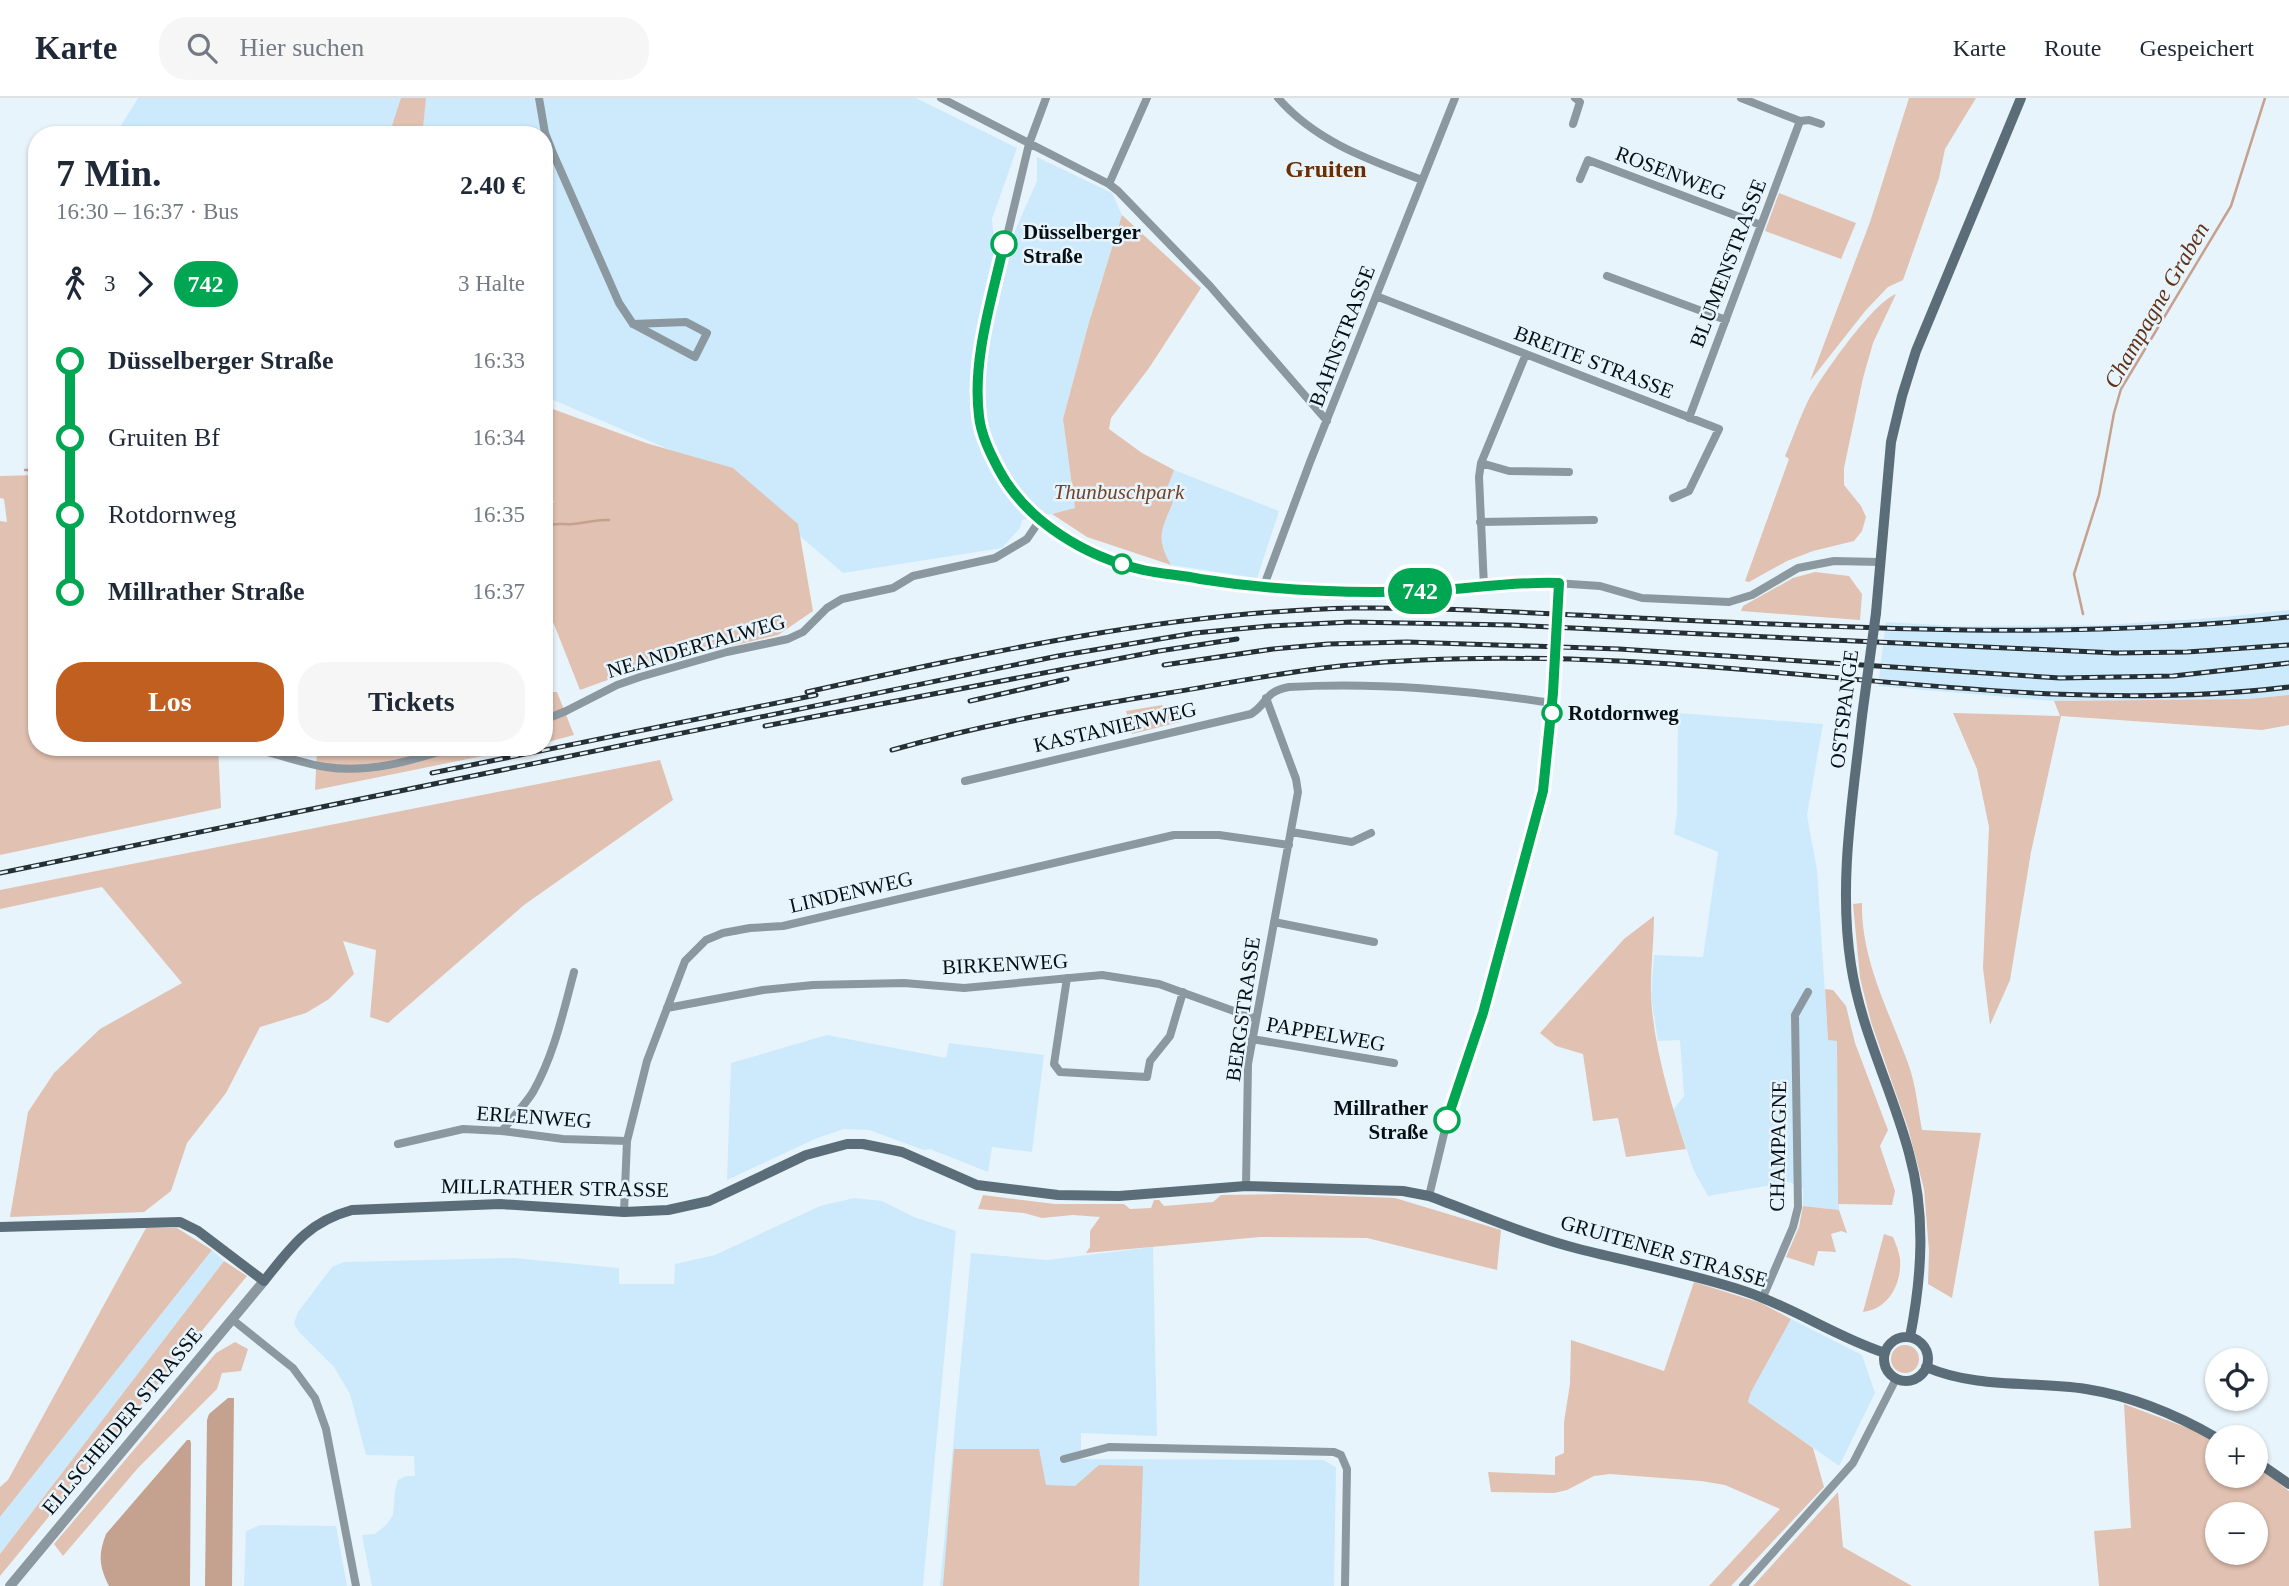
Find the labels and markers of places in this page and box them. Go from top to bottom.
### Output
place label: Düsselberger Straße [1023,220,1141,268]
marker: Düsselberger Straße [991,231,1017,257]
unlabelled marker [1112,554,1132,574]
place label: Rotdornweg [1568,701,1679,725]
marker: Rotdornweg [1542,703,1562,723]
place label: Millrather Straße [1334,1096,1428,1144]
marker: Millrather Straße [1434,1107,1460,1133]

